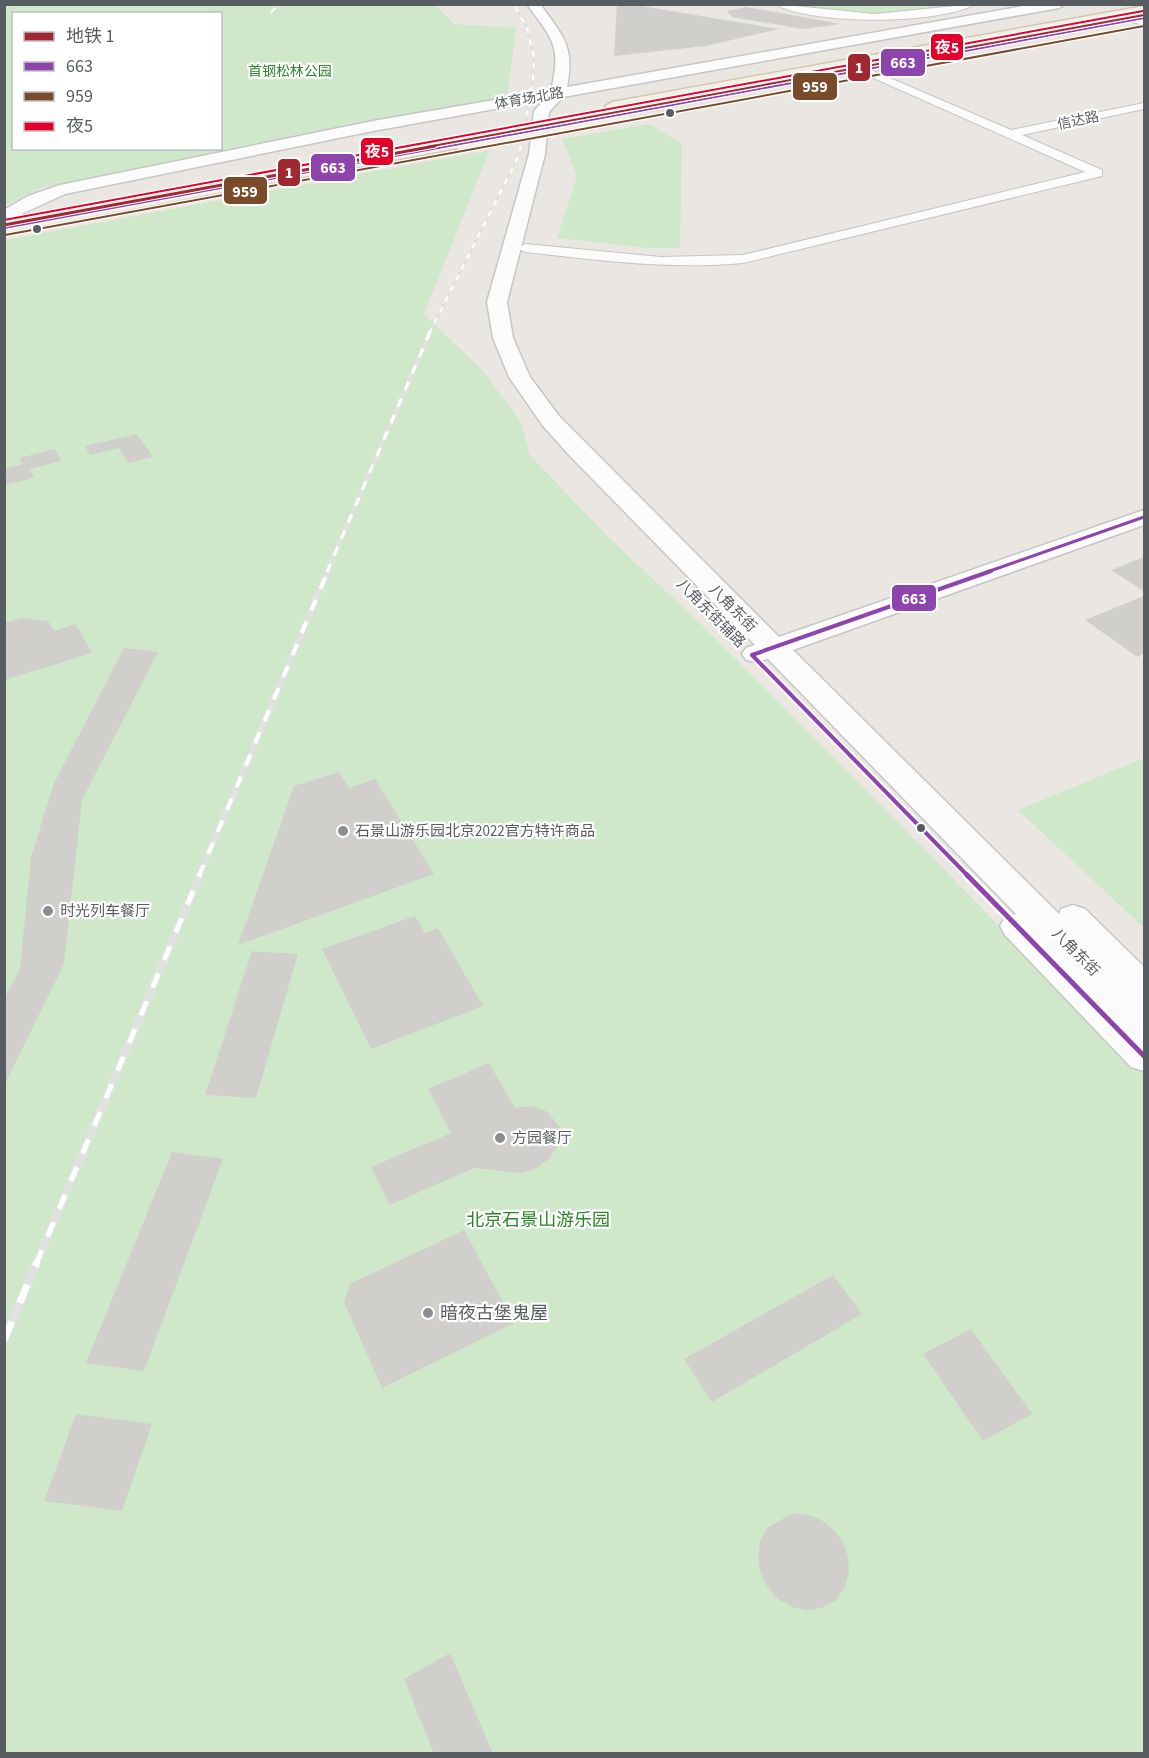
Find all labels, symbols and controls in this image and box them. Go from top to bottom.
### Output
legend [12,12,222,150]
text: 地铁 1 [66,24,115,49]
line badge: 夜5 [930,33,964,61]
text: 夜5 [935,37,959,59]
line badge: 663 [880,48,926,77]
text: 663 [890,52,916,74]
line badge: 1 [847,53,871,82]
text: 663 [66,54,93,79]
text: 1 [855,57,863,79]
park label: 首钢松林公园 [248,62,332,82]
line badge: 959 [792,72,838,101]
text: 959 [802,76,828,98]
street label: 体育场北路 [493,83,565,115]
text: 959 [66,84,93,109]
unlabelled marker [664,107,676,119]
street label: 信达路 [1056,107,1101,135]
text: 夜5 [66,114,93,139]
line badge: 夜5 [360,137,394,166]
text: 夜5 [365,141,389,163]
line badge: 663 [310,153,356,182]
text: 663 [320,157,346,179]
line badge: 1 [277,158,301,187]
text: 1 [285,162,293,184]
line badge: 959 [223,176,268,205]
text: 959 [232,181,258,203]
unlabelled marker [31,223,43,235]
street label: 八角东街辅路 [671,574,750,653]
street label: 八角东街 [704,580,761,637]
line badge: 663 [891,584,937,612]
text: 663 [901,588,927,610]
place label: 石景山游乐园北京2022官方特许商品 [355,821,595,842]
unlabelled marker [915,822,927,834]
marker: 石景山游乐园北京2022官方特许商品 [336,824,350,838]
place label: 时光列车餐厅 [60,901,150,922]
marker: 时光列车餐厅 [41,904,55,918]
street label: 八角东街 [1047,924,1104,981]
place label: 方园餐厅 [512,1128,572,1149]
marker: 方园餐厅 [493,1131,507,1145]
park label: 北京石景山游乐园 [466,1208,610,1233]
place label: 暗夜古堡鬼屋 [440,1301,548,1326]
marker: 暗夜古堡鬼屋 [421,1306,435,1320]

